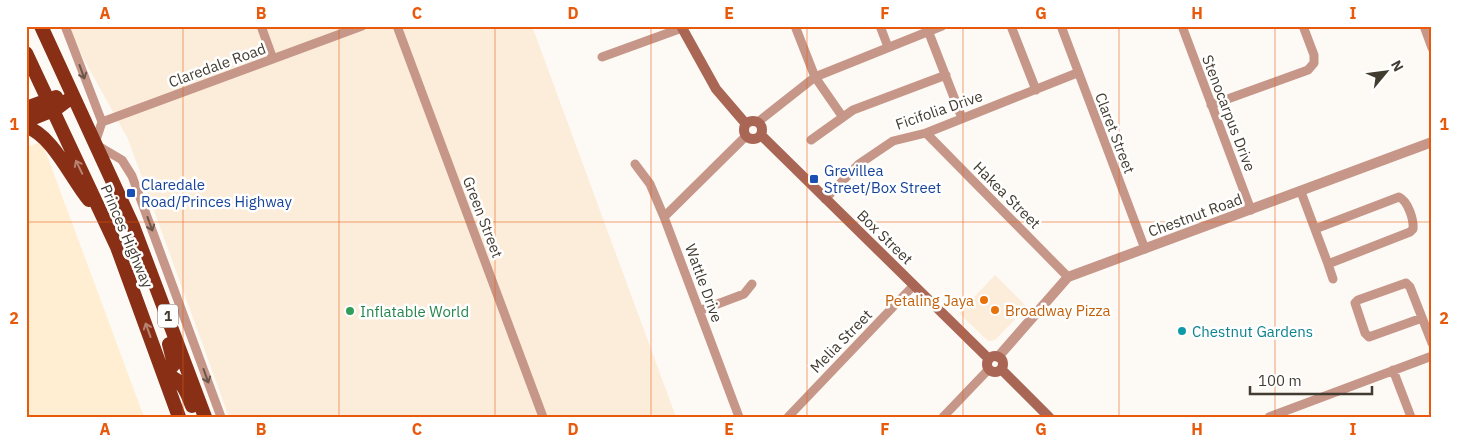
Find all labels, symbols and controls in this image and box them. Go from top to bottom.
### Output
text: A [100,3,111,23]
text: B [256,3,267,23]
text: C [412,3,422,23]
text: D [567,3,579,23]
text: E [724,3,734,23]
text: F [880,3,890,23]
text: G [1035,3,1047,23]
text: H [1191,3,1203,23]
text: I [1350,3,1357,23]
street label: Claredale Road [166,39,268,91]
north arrow [1360,48,1410,98]
street label: Stenocarpus Drive [1198,52,1260,174]
text: N [1387,57,1408,74]
one-way arrow [78,64,87,79]
street label: Ficifolia Drive [893,86,985,134]
street label: Claret Street [1091,90,1139,176]
text: 1 [9,114,19,134]
text: 1 [1439,114,1449,134]
street label: Hakea Street [969,157,1045,233]
one-way arrow [74,159,84,174]
place label: Grevillea Street/Box Street [824,161,941,197]
marker: Grevillea Street/Box Street [808,173,820,185]
street label: Green Street [459,174,507,260]
place label: Claredale Road/Princes Highway [141,175,293,211]
street label: Princes Highway [97,181,158,291]
marker: Claredale Road/Princes Highway [125,187,137,199]
street label: Chestnut Road [1145,189,1245,241]
street label: Box Street [853,206,917,268]
one-way arrow [146,216,155,231]
street label: Wattle Drive [681,241,727,325]
place label: Petaling Jaya [885,291,974,310]
marker: Petaling Jaya [978,294,990,306]
place label: Broadway Pizza [1005,301,1110,320]
place label: Inflatable World [360,302,469,321]
road number: 1 [158,304,178,328]
marker: Broadway Pizza [989,304,1001,316]
marker: Inflatable World [344,305,356,317]
street label: Melia Street [806,305,876,377]
text: 2 [9,308,19,328]
text: 2 [1439,308,1449,328]
place label: Chestnut Gardens [1192,322,1313,341]
one-way arrow [143,323,152,339]
marker: Chestnut Gardens [1176,325,1188,337]
scale bar [1250,363,1373,395]
one-way arrow [203,369,212,384]
text: 100 m [1258,371,1302,390]
text: A [100,419,111,439]
text: B [256,419,267,439]
text: C [412,419,422,439]
text: D [567,419,579,439]
text: E [724,419,734,439]
text: F [880,419,890,439]
text: G [1035,419,1047,439]
text: H [1191,419,1203,439]
text: I [1350,419,1357,439]

